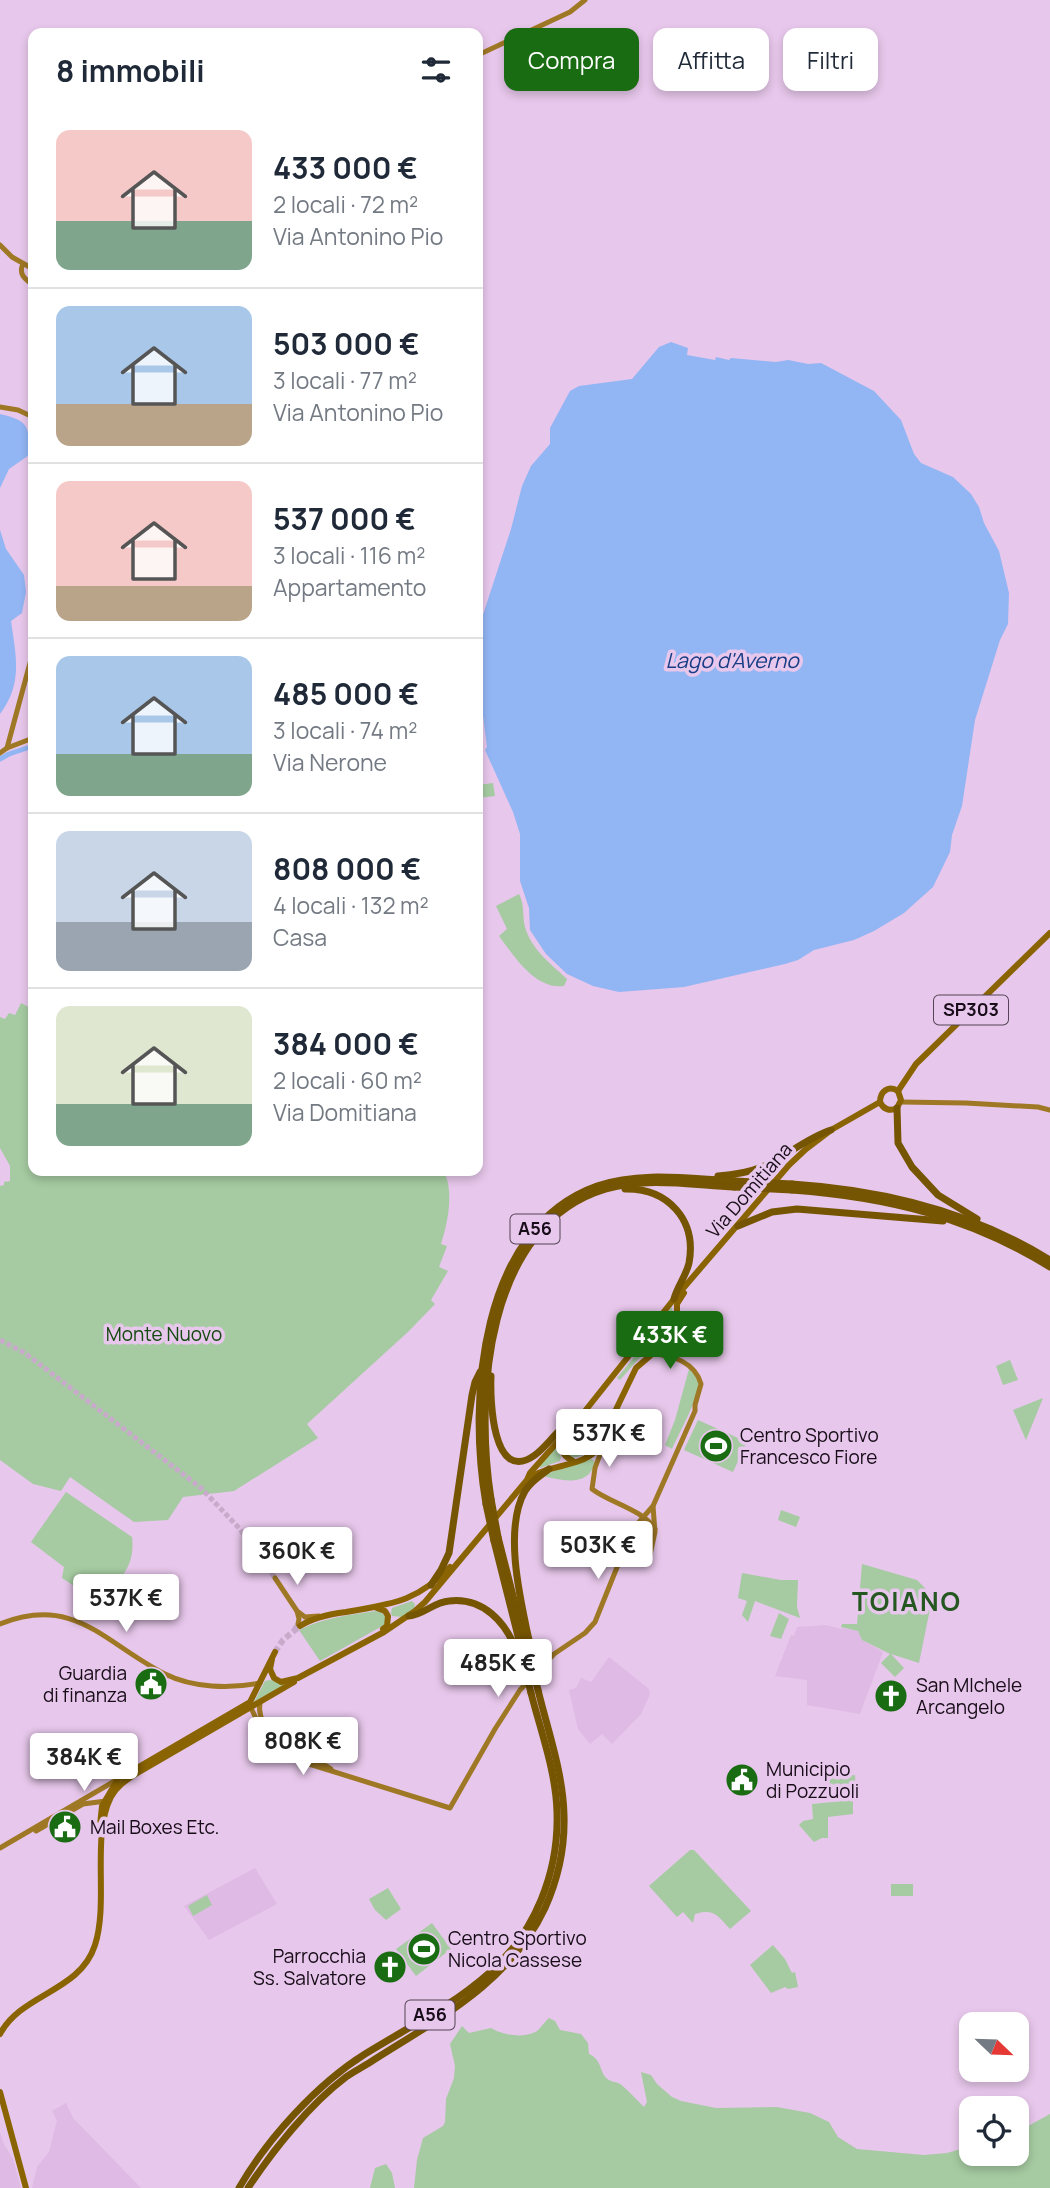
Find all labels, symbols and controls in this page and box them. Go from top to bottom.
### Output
chip: Compra [504,28,639,91]
chip: Affitta [653,28,769,91]
chip: Filtri [783,28,878,91]
text: 8 immobili [56,50,205,91]
icon: filters [417,51,455,89]
text: 433 000 € [273,147,418,188]
icon: home [112,158,196,242]
text: 2 locali · 72 m² [273,188,418,220]
text: Via Antonino Pio [273,220,443,252]
text: 503 000 € [273,323,419,364]
icon: home [112,334,196,418]
text: 3 locali · 77 m² [273,364,417,396]
text: Via Antonino Pio [273,396,443,428]
text: 537 000 € [273,498,416,539]
icon: home [112,509,196,593]
text: 3 locali · 116 m² [273,539,425,571]
text: Appartamento [273,571,426,603]
water label: Lago d'Averno [665,646,800,674]
text: 485 000 € [273,673,419,714]
icon: home [112,684,196,768]
text: 3 locali · 74 m² [273,714,417,746]
text: Via Nerone [273,746,387,778]
text: 808 000 € [273,848,421,889]
icon: home [112,859,196,943]
text: 4 locali · 132 m² [273,889,429,921]
text: Casa [273,921,327,953]
road number: SP303 [934,995,1008,1024]
text: 384 000 € [273,1023,419,1064]
icon: home [112,1034,196,1118]
text: 2 locali · 60 m² [273,1064,422,1096]
text: Via Domitiana [273,1096,417,1128]
street label: Via Domitiana [700,1137,798,1243]
road number: A56 [510,1214,560,1244]
pin: 433K € [613,1312,727,1371]
text: 433K € [632,1318,708,1350]
park label: Monte Nuovo [106,1321,222,1347]
pin: 537K € [552,1410,666,1469]
text: 537K € [572,1416,646,1448]
place label: Centro Sportivo Francesco Fiore [740,1422,879,1470]
sports icon: Centro Sportivo Francesco Fiore [697,1427,735,1465]
pin: 503K € [541,1522,655,1581]
pin: 360K € [240,1528,354,1587]
text: 503K € [560,1528,636,1560]
text: 360K € [258,1534,336,1566]
pin: 537K € [69,1574,183,1634]
text: 537K € [89,1581,163,1613]
district label: TOIANO [852,1583,962,1619]
pin: 485K € [441,1640,555,1699]
text: 485K € [460,1646,536,1678]
place label: Guardia di finanza [43,1660,127,1708]
public building icon: Guardia di finanza [132,1665,170,1703]
place label: San MIchele Arcangelo [916,1672,1022,1720]
church icon: San MIchele Arcangelo [872,1677,910,1715]
pin: 808K € [246,1718,360,1777]
text: 808K € [264,1724,342,1756]
pin: 384K € [27,1734,141,1793]
text: 384K € [46,1740,122,1772]
place label: Municipio di Pozzuoli [766,1756,859,1804]
public building icon: Municipio di Pozzuoli [723,1761,761,1799]
public building icon: Mail Boxes Etc. [46,1808,84,1846]
place label: Mail Boxes Etc. [90,1814,219,1840]
place label: Centro Sportivo Nicola Cassese [448,1925,587,1973]
sports icon: Centro Sportivo Nicola Cassese [405,1930,443,1968]
place label: Parrocchia Ss. Salvatore [253,1943,366,1991]
church icon: Parrocchia Ss. Salvatore [371,1948,409,1986]
road number: A56 [406,2000,454,2029]
north arrow [959,2012,1029,2082]
map controls [959,2012,1029,2166]
button: locate [959,2096,1029,2166]

